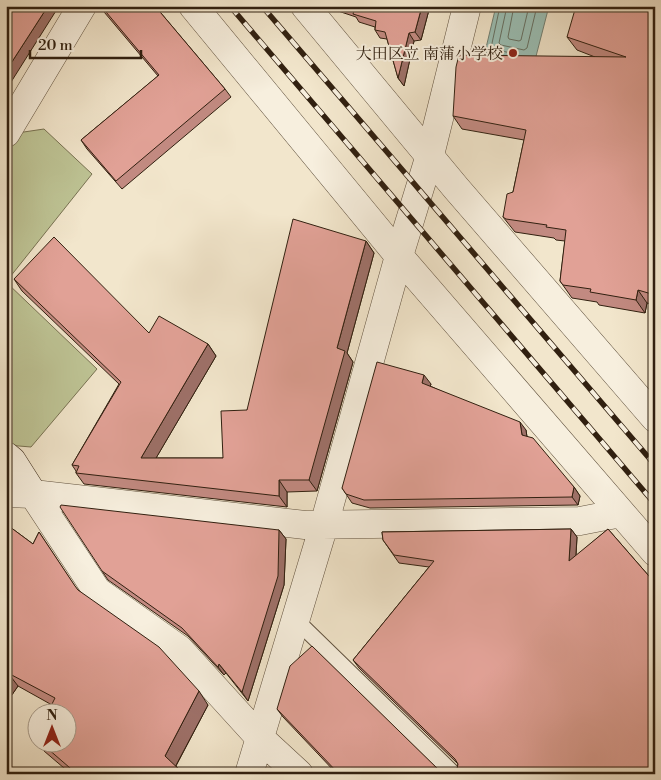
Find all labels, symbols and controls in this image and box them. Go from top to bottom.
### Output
scale bar [30,28,141,60]
text: 20 m [38,36,73,55]
place label: 大田区立 南蒲小学校 [356,44,503,64]
marker: 大田区立 南蒲小学校 [507,47,519,59]
north arrow [28,702,78,752]
text: N [46,707,58,725]

